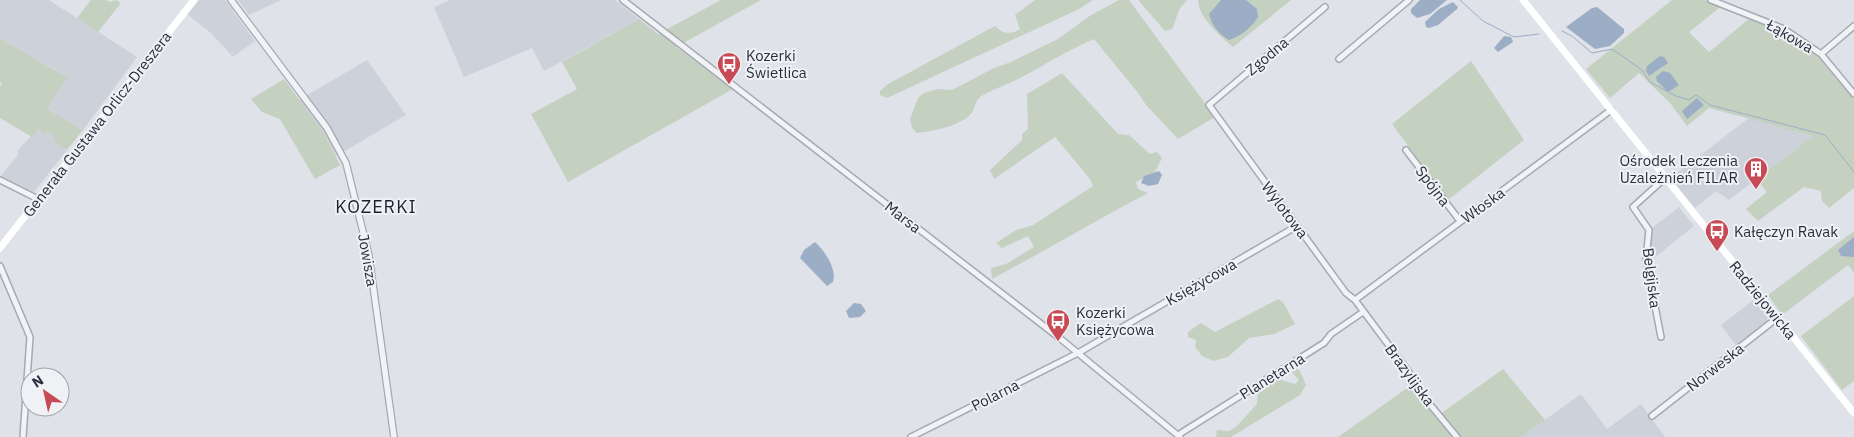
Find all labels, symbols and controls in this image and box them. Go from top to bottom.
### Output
street label: Łąkowa [1762,15,1817,57]
street label: Generała Gustawa Orlicz-Dreszera [19,27,175,221]
street label: Zgodna [1242,33,1292,79]
place label: Kozerki Świetlica [746,46,807,82]
bus stop icon: Kozerki Świetlica [716,51,742,85]
place label: Ośrodek Leczenia Uzależnień FILAR [1619,151,1738,187]
building icon: Ośrodek Leczenia Uzależnień FILAR [1743,156,1769,190]
street label: Spójna [1412,162,1454,210]
street label: Wylotowa [1257,178,1313,242]
street label: Włoska [1458,183,1508,227]
district label: KOZERKI [335,195,417,218]
street label: Marsa [881,197,925,237]
bus stop icon: Kałęczyn Ravak [1704,218,1730,252]
place label: Kałęczyn Ravak [1734,222,1838,241]
street label: Jowisza [354,232,382,288]
street label: Belgijska [1639,247,1665,309]
street label: Księżycowa [1162,254,1240,310]
street label: Radziejowicka [1725,257,1801,343]
place label: Kozerki Księżycowa [1076,303,1154,339]
bus stop icon: Kozerki Księżycowa [1045,308,1071,342]
street label: Norweska [1683,339,1747,395]
street label: Brazylijska [1381,340,1439,410]
street label: Planetarna [1236,349,1308,403]
north arrow [20,367,70,417]
text: N [28,371,47,392]
street label: Polarna [968,375,1022,415]

